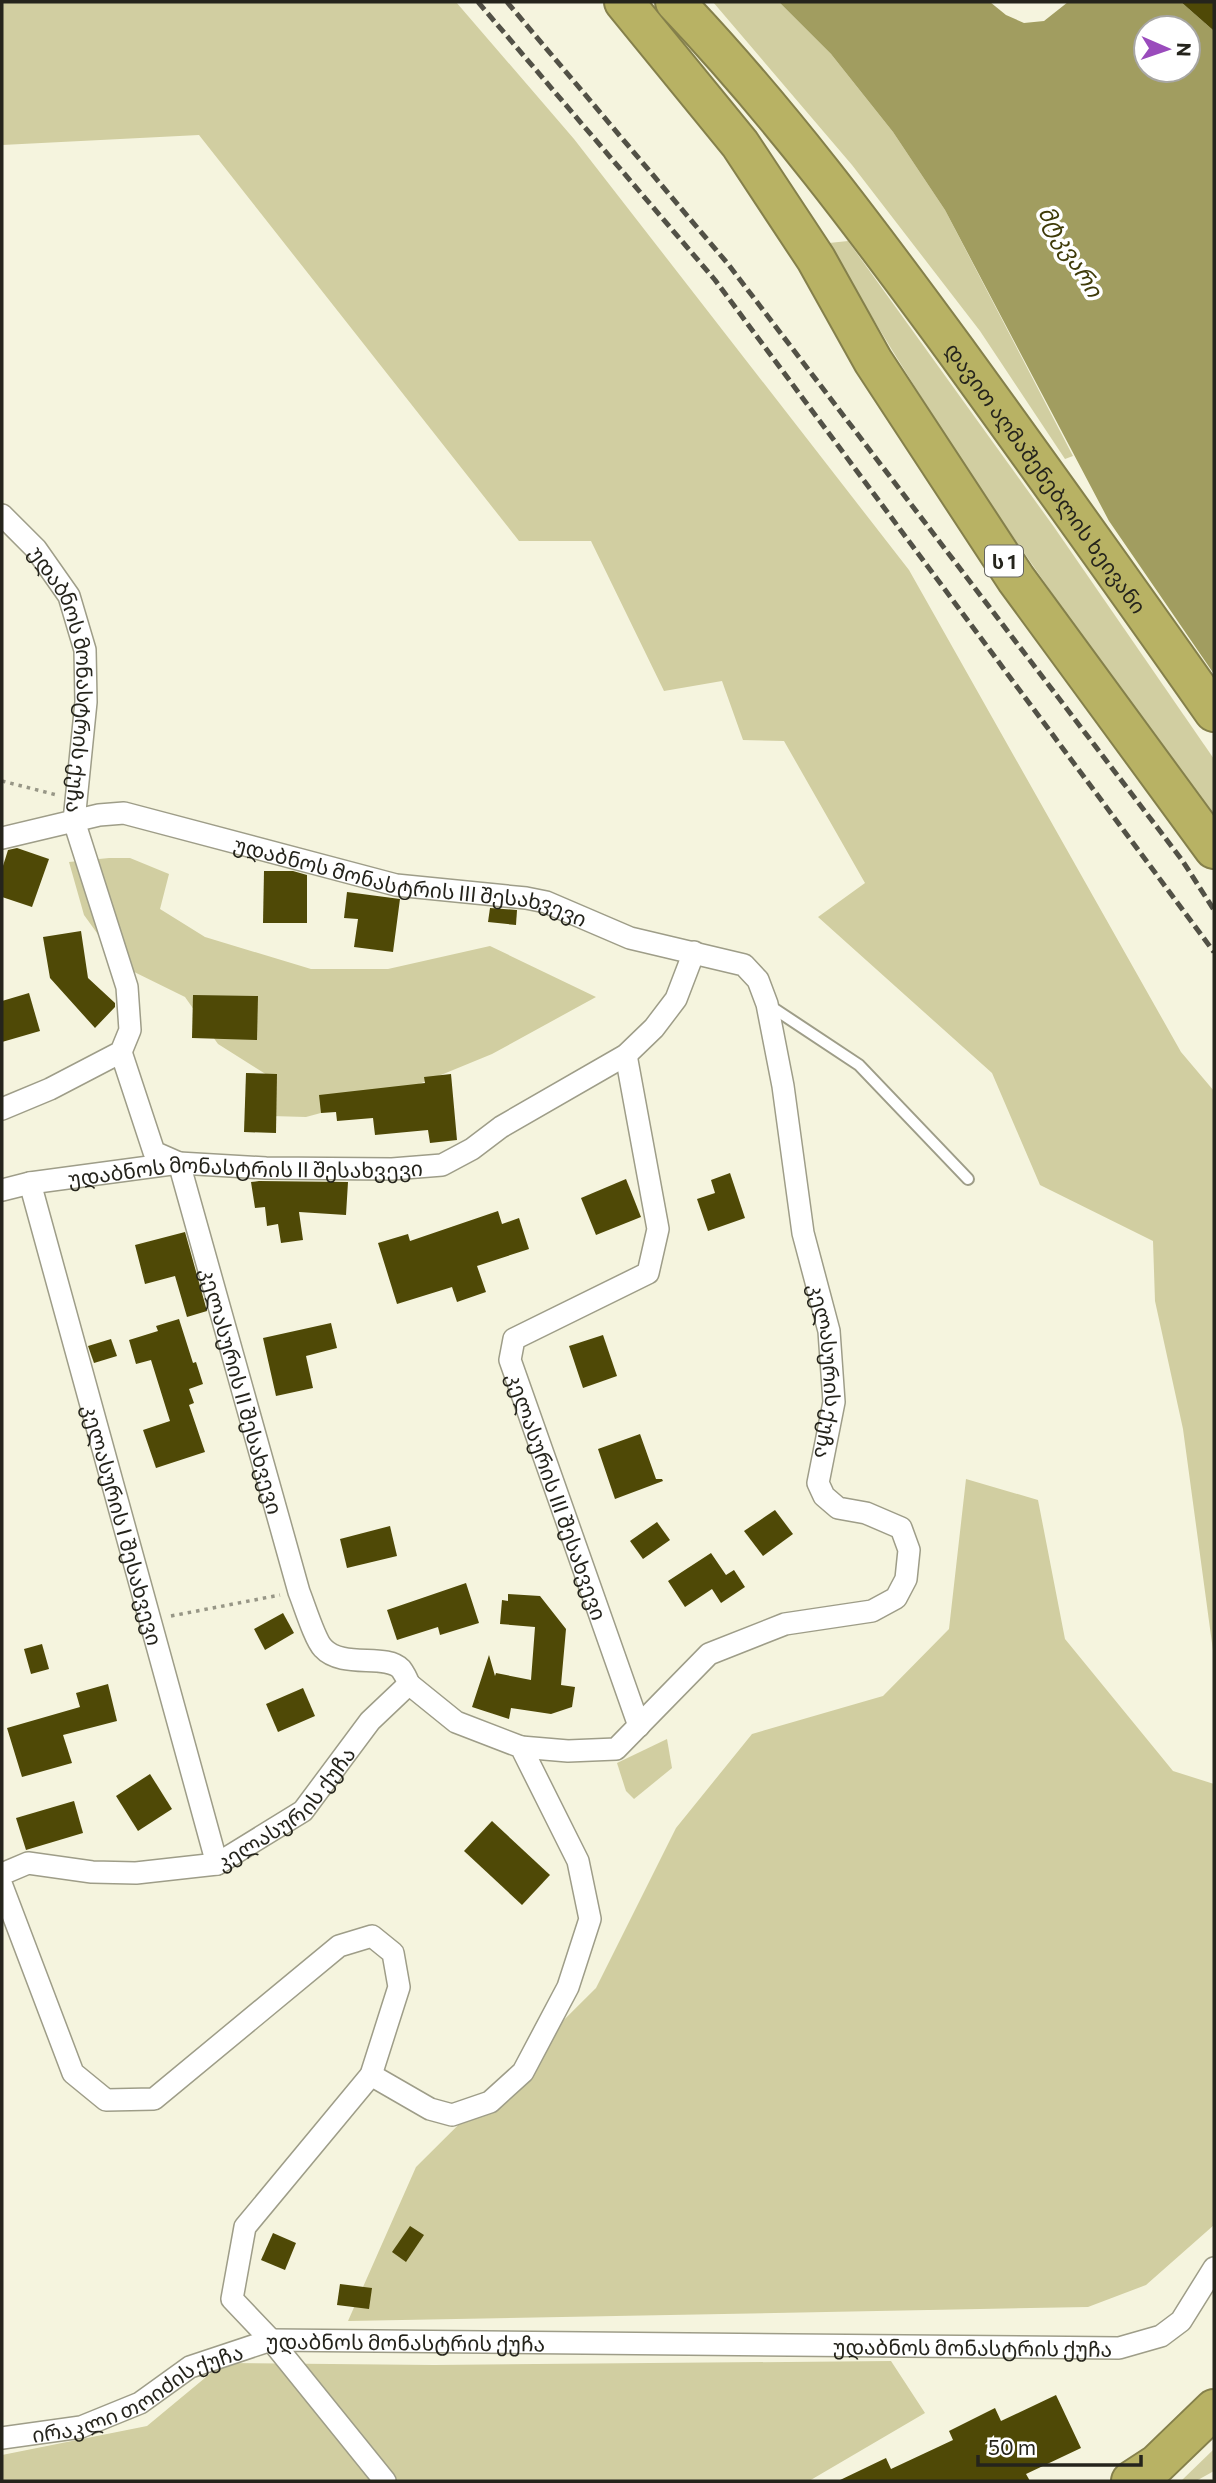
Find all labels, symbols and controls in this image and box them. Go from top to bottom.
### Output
north arrow [1132,14,1202,84]
text: N [1173,42,1196,57]
water label: მტკვარი [1032,200,1110,303]
street label: დავით აღმაშენებლის ხეივანი [940,337,1152,618]
street label: უდაბნოს მონასტრის ქუჩა [24,540,99,814]
road number: ს 1 [985,546,1023,576]
street label: უდაბნოს მონასტრის III შესახვევი [231,830,591,931]
street label: უდაბნოს მონასტრის II შესახვევი [66,1150,423,1191]
street label: კელასურის II შესახვევი [195,1265,289,1517]
street label: კელასურის ქუჩა [803,1280,847,1461]
street label: კელასურის III შესახვევი [502,1369,613,1623]
street label: კელასურის I შესახვევი [78,1401,169,1648]
street label: კელასურის ქუჩა [211,1741,359,1875]
street label: უდაბნოს მონასტრის ქუჩა [266,2327,545,2356]
street label: უდაბნოს მონასტრის ქუჩა [833,2333,1112,2361]
street label: ირაკლი თოიძის ქუჩა [30,2338,246,2446]
scale bar [978,2424,1141,2468]
text: 50 m [988,2434,1036,2459]

